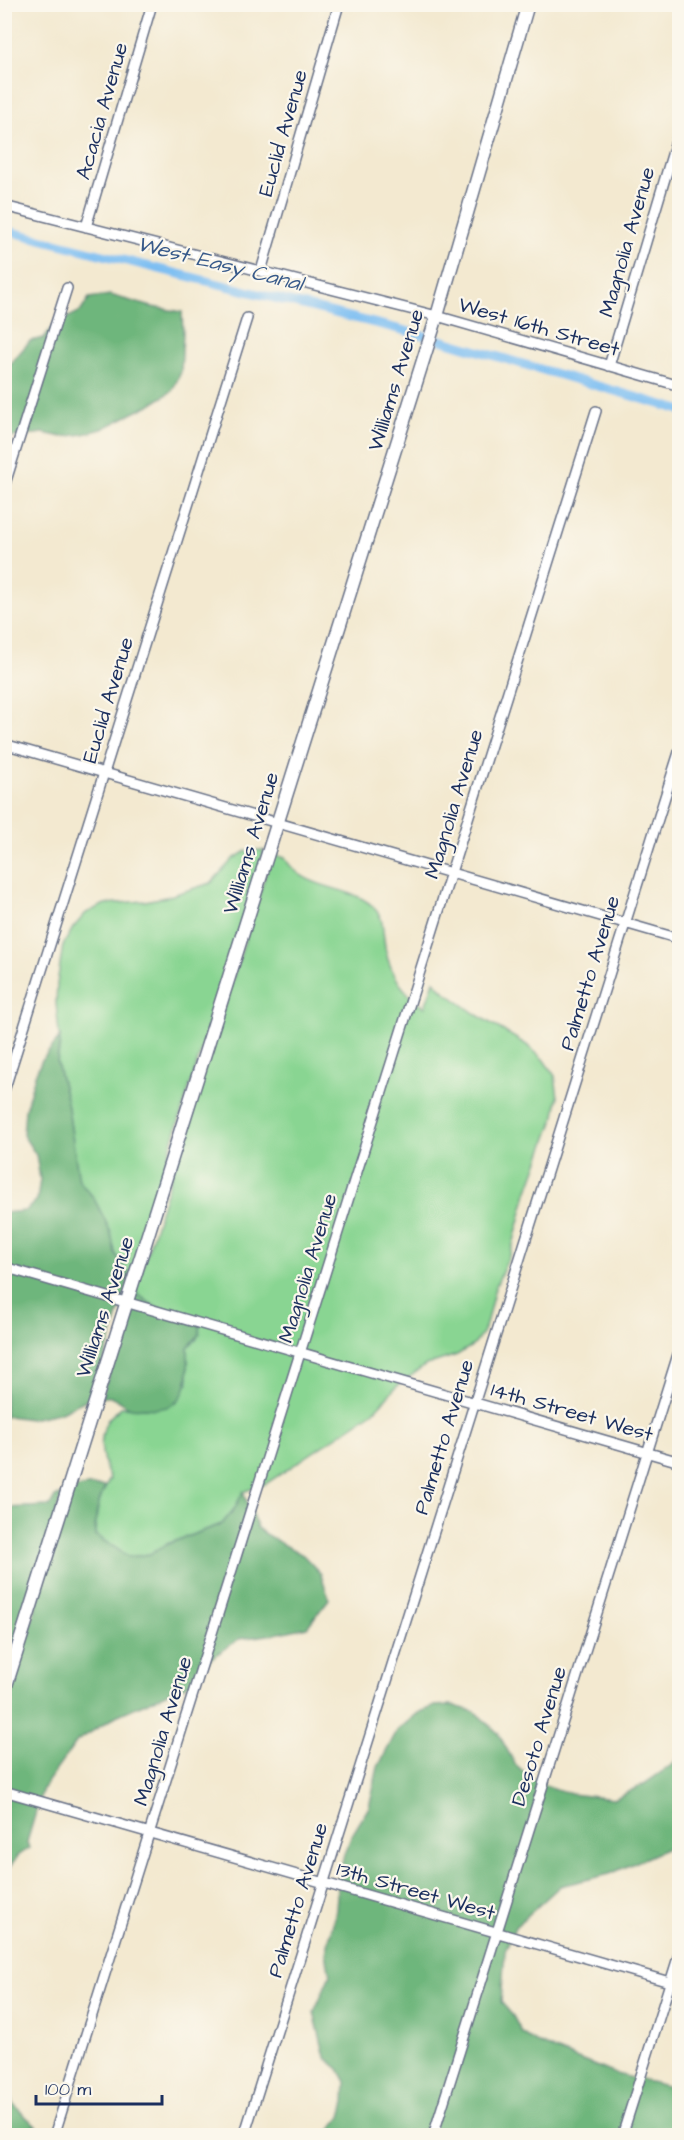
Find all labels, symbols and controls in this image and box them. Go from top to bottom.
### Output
street label: Acacia Avenue [69,39,135,183]
street label: Euclid Avenue [251,66,315,200]
street label: Magnolia Avenue [592,164,664,321]
water label: West Easy Canal [134,228,309,301]
street label: West 16th Street [455,290,624,364]
street label: Williams Avenue [361,306,431,454]
street label: Euclid Avenue [75,633,141,767]
street label: Magnolia Avenue [417,726,492,883]
street label: Williams Avenue [216,769,286,917]
street label: Palmetto Avenue [553,892,627,1054]
street label: Magnolia Avenue [271,1190,346,1347]
street label: Williams Avenue [69,1233,141,1381]
street label: Palmetto Avenue [407,1356,481,1518]
street label: 14th Street West [487,1375,657,1449]
street label: Magnolia Avenue [126,1653,201,1810]
street label: Desoto Avenue [504,1663,574,1809]
street label: Palmetto Avenue [261,1819,335,1981]
street label: 13th Street West [333,1854,499,1928]
scale bar [36,2068,162,2106]
text: 100 m [45,2077,91,2102]

